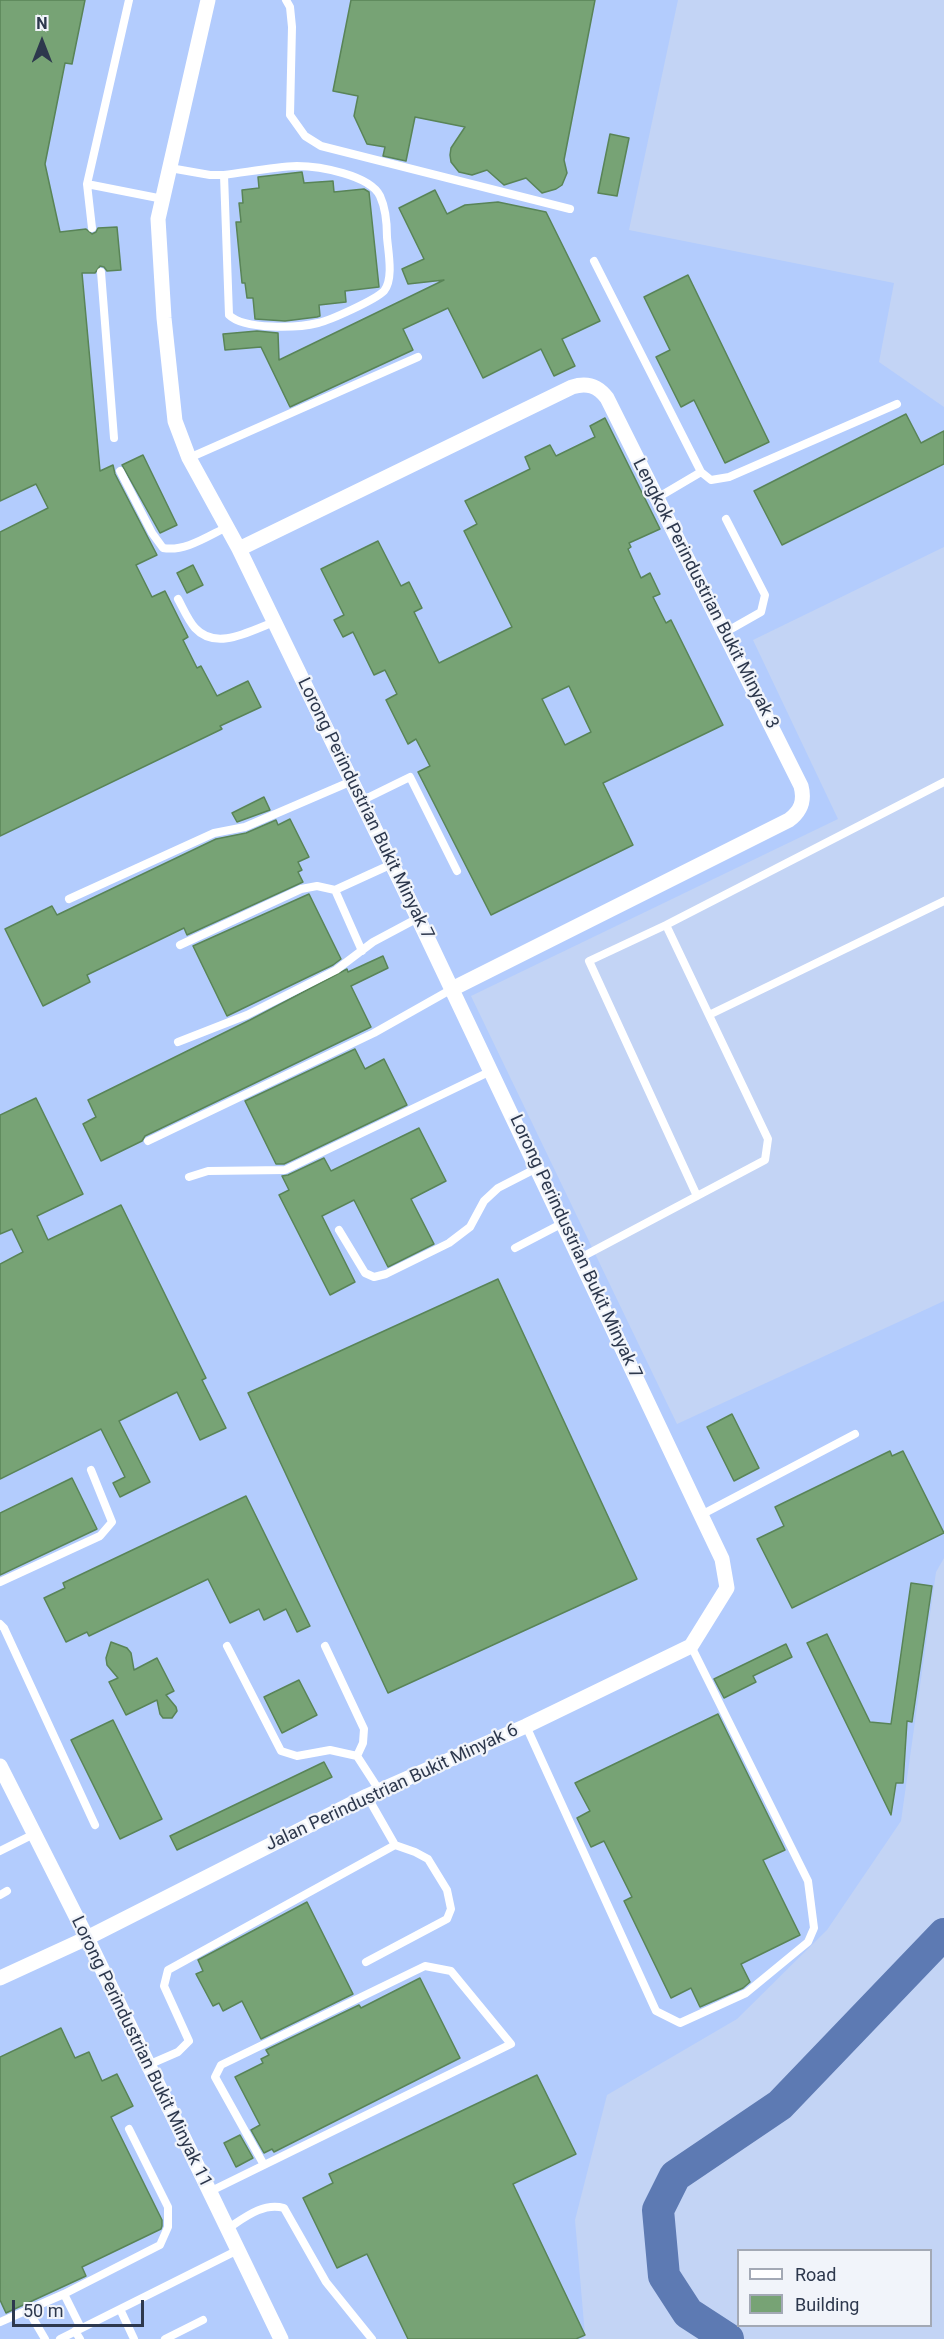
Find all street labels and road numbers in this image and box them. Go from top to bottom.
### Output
street label: Lengkok Perindustrian Bukit Minyak 3 [627,455,783,733]
street label: Lorong Perindustrian Bukit Minyak 7 [292,675,438,943]
street label: Lorong Perindustrian Bukit Minyak 7 [504,1112,646,1382]
street label: Jalan Perindustrian Bukit Minyak 6 [262,1720,522,1856]
street label: Lorong Perindustrian Bukit Minyak 11 [66,1913,216,2191]

